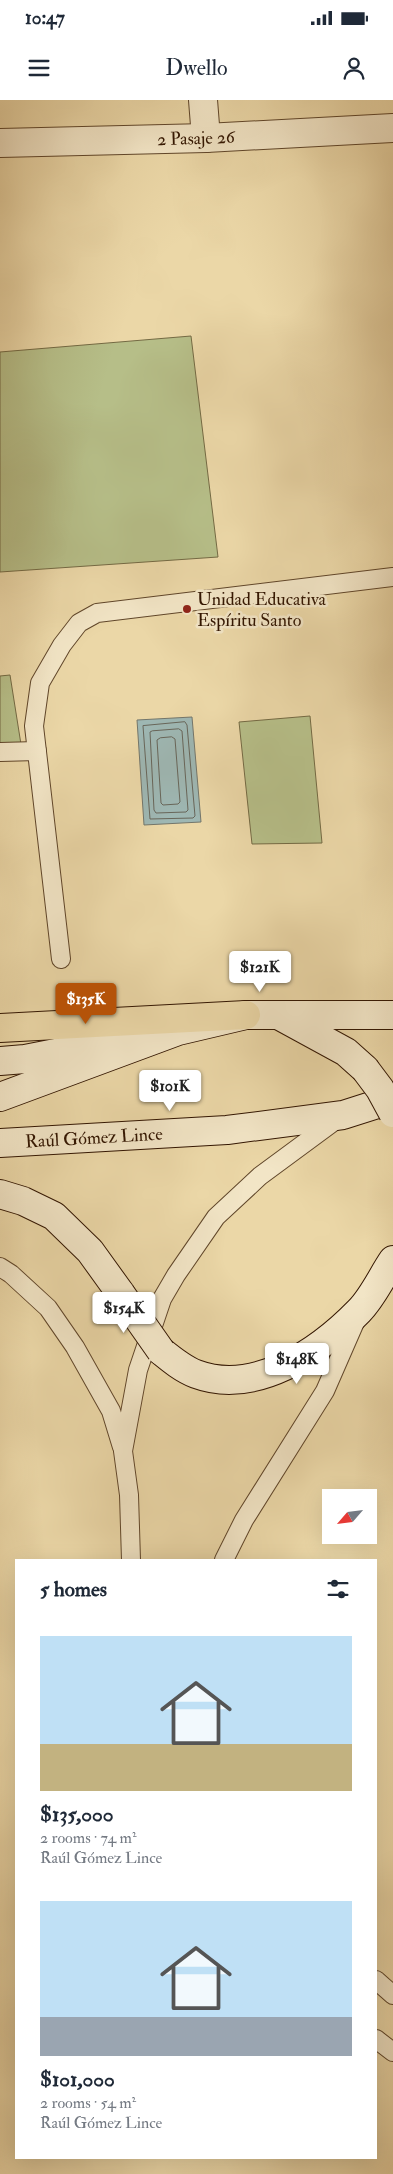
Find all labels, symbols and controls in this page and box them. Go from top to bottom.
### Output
text: 10:47 [25,6,65,30]
icon: menu [25,54,53,82]
text: Dwello [165,54,228,82]
icon: person [340,54,368,82]
street label: 2 Pasaje 26 [157,125,236,151]
place label: Unidad Educativa Espíritu Santo [197,588,327,632]
marker: Unidad Educativa Espíritu Santo [181,603,193,615]
pin: $121K [225,950,295,993]
text: $121K [240,957,280,977]
pin: $135K [51,982,121,1025]
text: $135K [66,989,106,1009]
pin: $101K [135,1070,205,1112]
text: $101K [150,1076,190,1096]
street label: Raúl Gómez Lince [24,1123,164,1154]
pin: $154K [89,1292,159,1334]
text: $154K [103,1298,145,1318]
pin: $148K [262,1342,332,1385]
text: $148K [276,1349,318,1369]
north arrow [322,1489,378,1544]
map controls [322,1489,377,1544]
icon: filters [324,1575,352,1603]
text: 5 homes [40,1576,107,1603]
icon: home [151,1668,241,1758]
text: $135,000 [40,1801,114,1828]
text: 2 rooms · 74 m² [40,1828,136,1848]
text: Raúl Gómez Lince [40,1848,162,1868]
icon: home [151,1933,241,2023]
text: $101,000 [40,2066,115,2093]
text: 2 rooms · 54 m² [40,2093,136,2113]
text: Raúl Gómez Lince [40,2113,162,2133]

